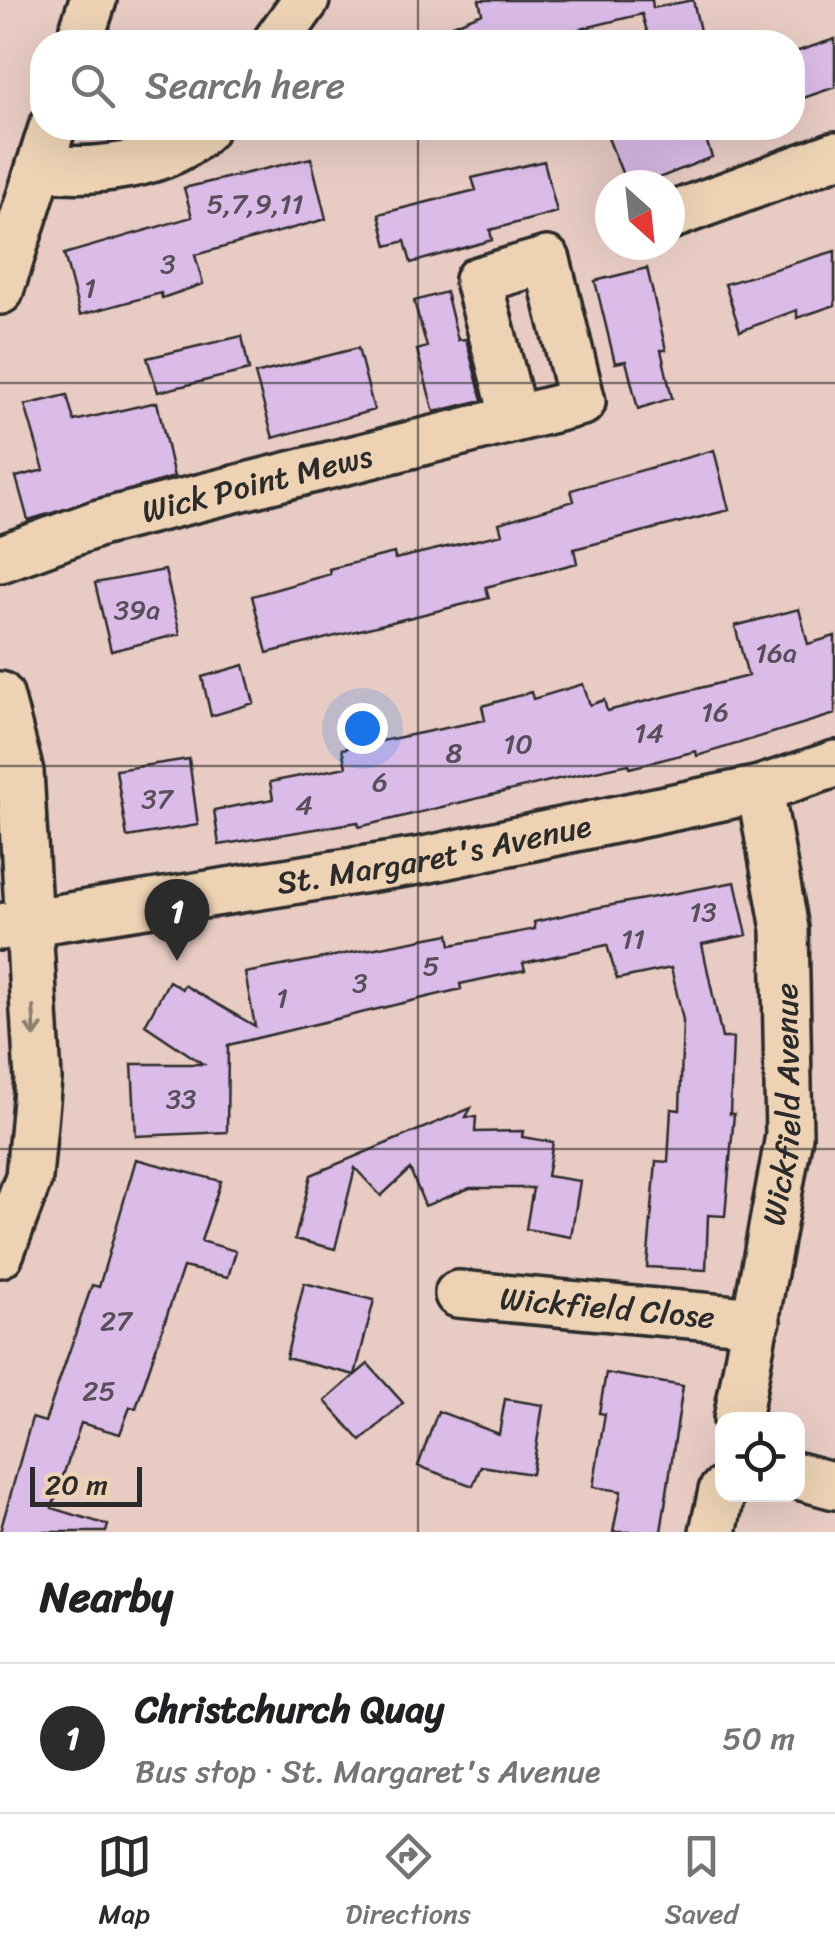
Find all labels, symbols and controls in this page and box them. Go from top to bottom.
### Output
search box [30,30,805,140]
text: Search here [145,52,345,119]
icon: search [65,58,120,113]
north arrow [595,170,685,260]
house number: 5,7,9,11 [207,179,303,228]
house number: 3 [160,239,176,288]
house number: 1 [84,263,96,312]
street label: Wick Point Mews [136,428,378,540]
house number: 39a [114,585,160,634]
house number: 16a [755,628,797,677]
house number: 16 [701,687,729,736]
your location [337,703,388,754]
house number: 14 [634,708,664,757]
house number: 10 [503,719,533,768]
house number: 8 [446,728,463,777]
house number: 6 [372,757,388,806]
house number: 37 [141,774,175,823]
house number: 4 [295,780,313,829]
street label: St. Margaret's Avenue [273,797,597,912]
pin: 1 [144,878,210,961]
house number: 13 [689,887,717,936]
house number: 11 [621,914,645,963]
house number: 5 [422,941,440,990]
house number: 3 [352,958,368,1007]
house number: 1 [276,973,288,1022]
street label: Wickfield Avenue [745,983,818,1230]
one-way arrow [25,1005,44,1037]
house number: 33 [166,1074,196,1123]
street label: Wickfield Close [497,1270,717,1346]
house number: 27 [100,1296,134,1345]
house number: 25 [82,1366,116,1415]
map controls [715,1412,805,1502]
button: locate [715,1412,805,1502]
text: 20 m [45,1460,108,1509]
scale bar [30,1462,142,1506]
text: Nearby [40,1560,173,1634]
text: Christchurch Quay [135,1676,444,1743]
text: 1 [66,1710,79,1767]
text: 50 m [722,1710,795,1767]
text: Bus stop · St. Margaret's Avenue [135,1743,600,1800]
tab: Map [97,1829,152,1938]
tab: Directions [345,1829,471,1938]
tab: Saved [664,1829,738,1938]

